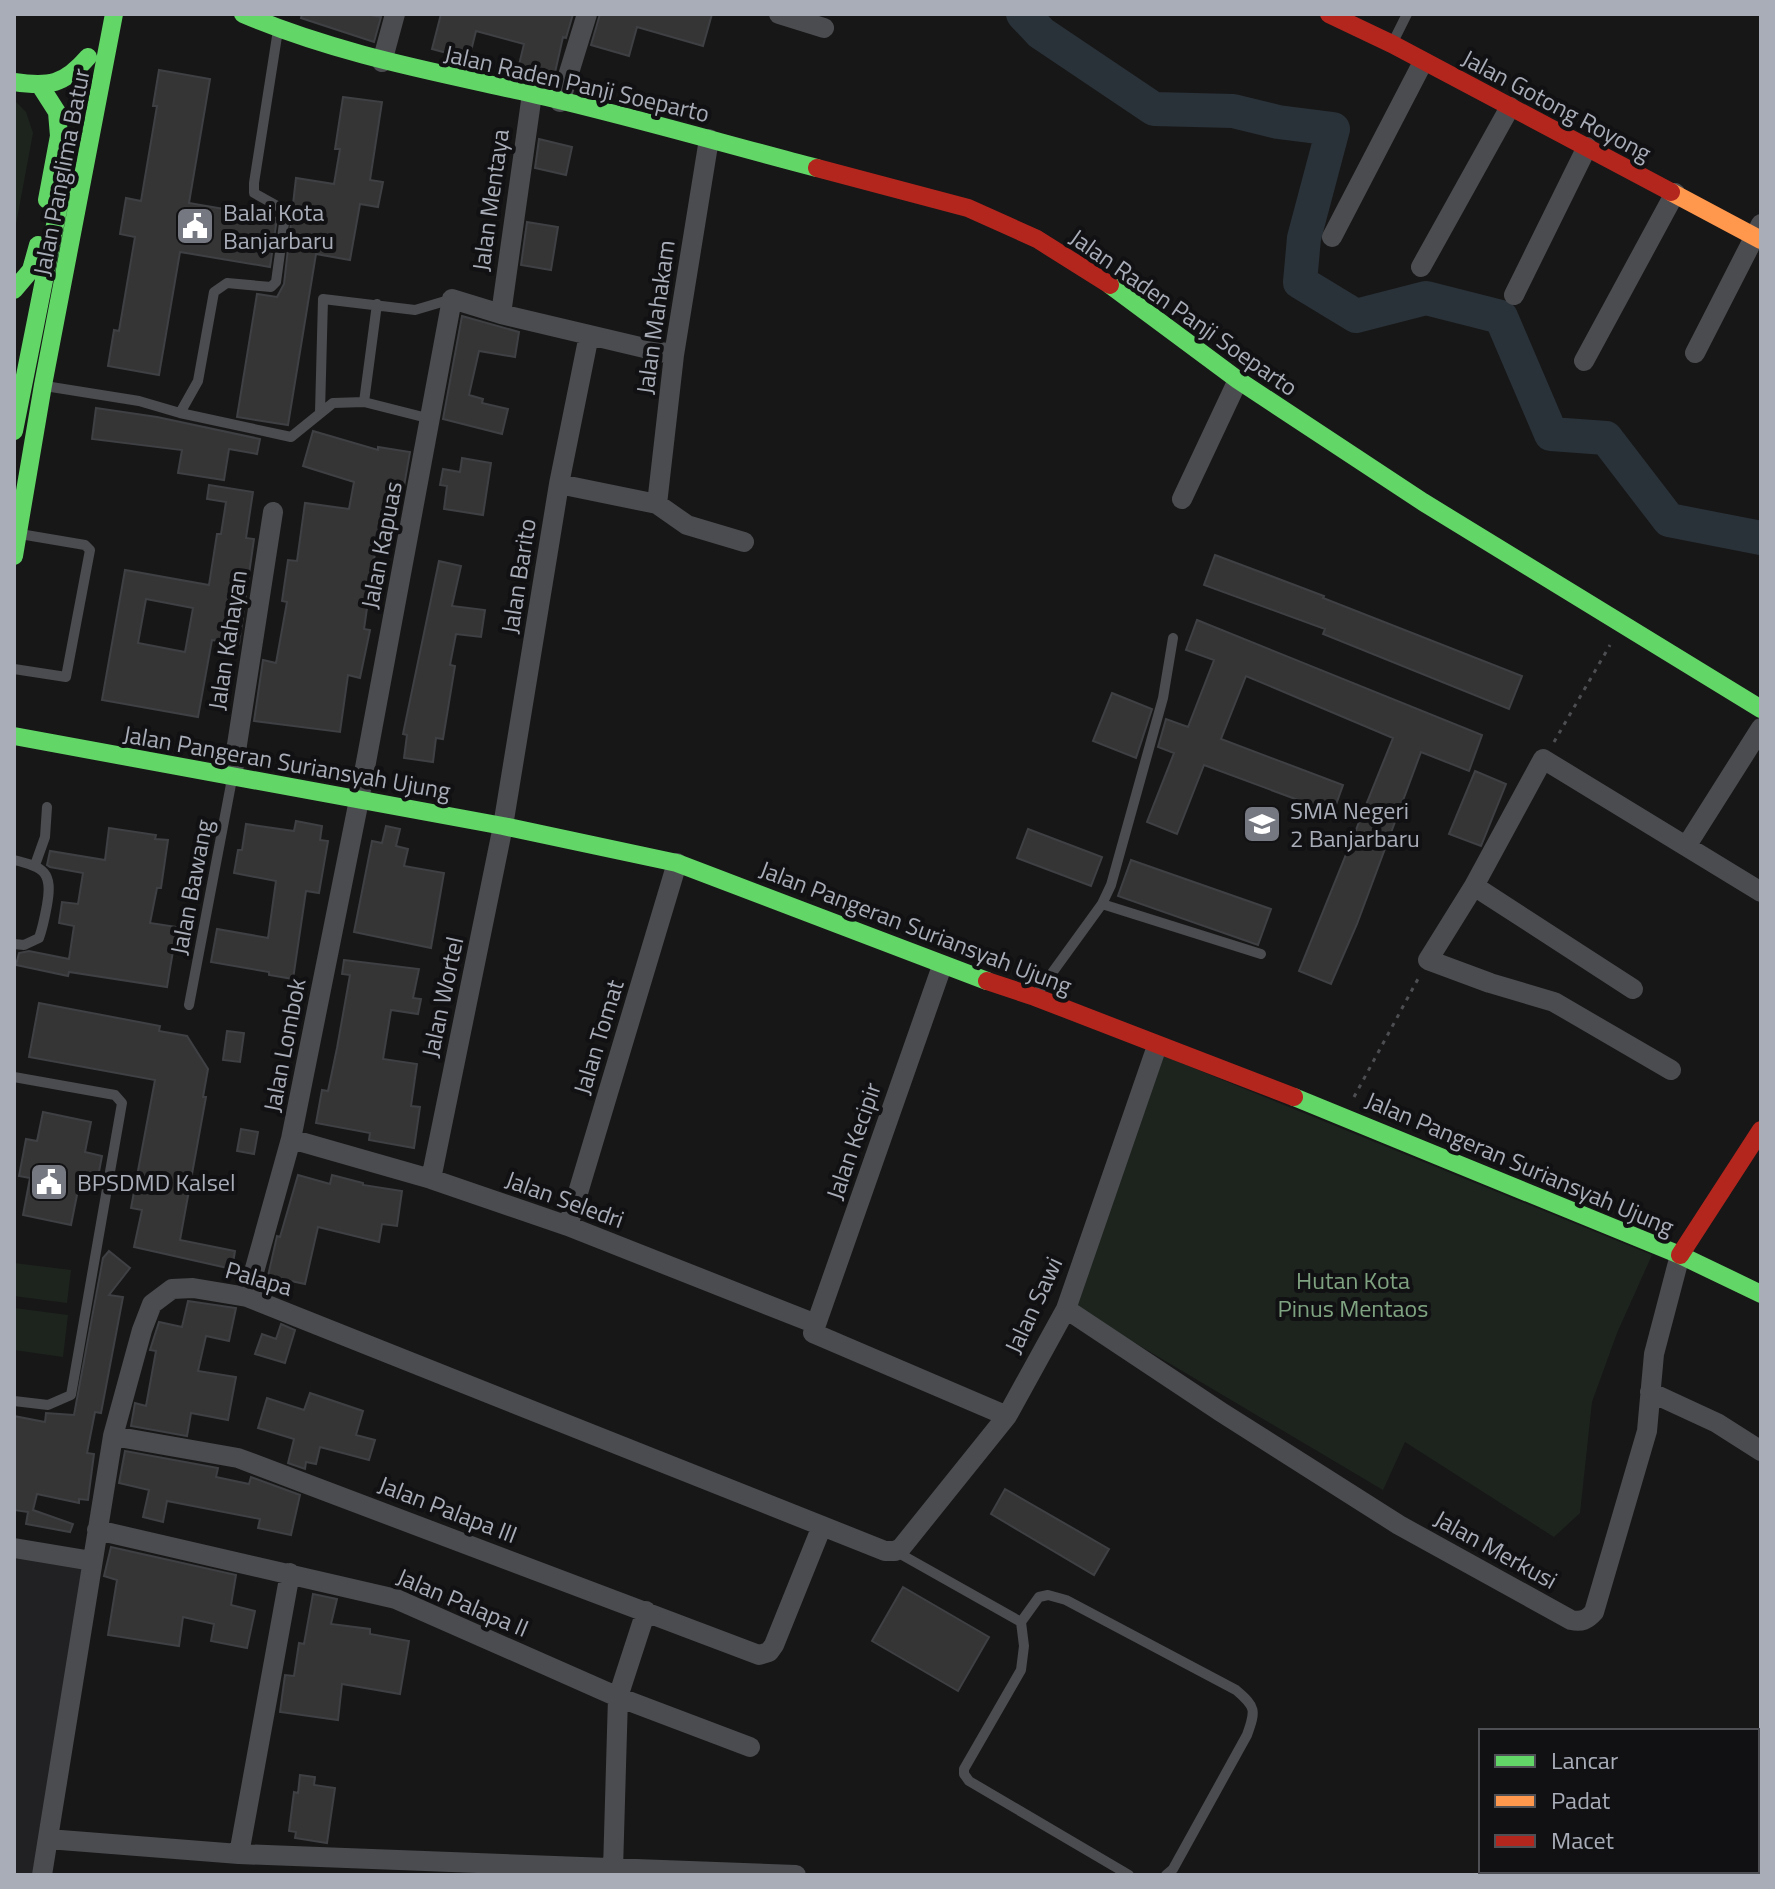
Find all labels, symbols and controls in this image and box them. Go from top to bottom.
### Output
street label: Jalan Raden Panji Soeparto [441,35,713,131]
street label: Jalan Gotong Royong [1456,40,1658,170]
street label: Jalan Panglima Batur [23,65,99,279]
street label: Jalan Mentaya [462,126,518,274]
place label: Balai Kota Banjarbaru [223,194,334,258]
public building icon: Balai Kota Banjarbaru [174,205,216,247]
street label: Jalan Raden Panji Soeparto [1063,219,1305,405]
street label: Jalan Mahakam [626,238,684,396]
street label: Jalan Kapuas [351,478,411,612]
street label: Jalan Barito [491,516,545,636]
street label: Jalan Kahayan [198,567,256,713]
street label: Jalan Pangeran Suriansyah Ujung [120,715,454,809]
place label: SMA Negeri 2 Banjarbaru [1290,792,1420,856]
school or university icon: SMA Negeri 2 Banjarbaru [1241,803,1283,845]
street label: Jalan Bawang [160,816,222,958]
street label: Jalan Pangeran Suriansyah Ujung [755,851,1077,1003]
street label: Jalan Wortel [412,933,472,1061]
street label: Jalan Lombok [253,975,315,1115]
street label: Jalan Tomat [563,975,633,1099]
street label: Jalan Kecipir [816,1077,890,1205]
street label: Jalan Pangeran Suriansyah Ujung [1360,1082,1680,1244]
public building icon: BPSDMD Kalsel [28,1161,70,1203]
street label: Jalan Seledri [501,1161,629,1237]
place label: BPSDMD Kalsel [77,1164,235,1200]
street label: Palapa [221,1251,297,1305]
street label: Jalan Sawi [995,1251,1071,1359]
park label: Hutan Kota Pinus Mentaos [1278,1262,1428,1326]
street label: Jalan Palapa III [373,1466,523,1552]
street label: Jalan Merkusi [1428,1500,1564,1598]
street label: Jalan Palapa II [391,1558,535,1646]
legend [1479,1729,1759,1873]
text: Lancar [1551,1742,1618,1778]
text: Padat [1551,1782,1611,1818]
text: Macet [1551,1822,1615,1858]

